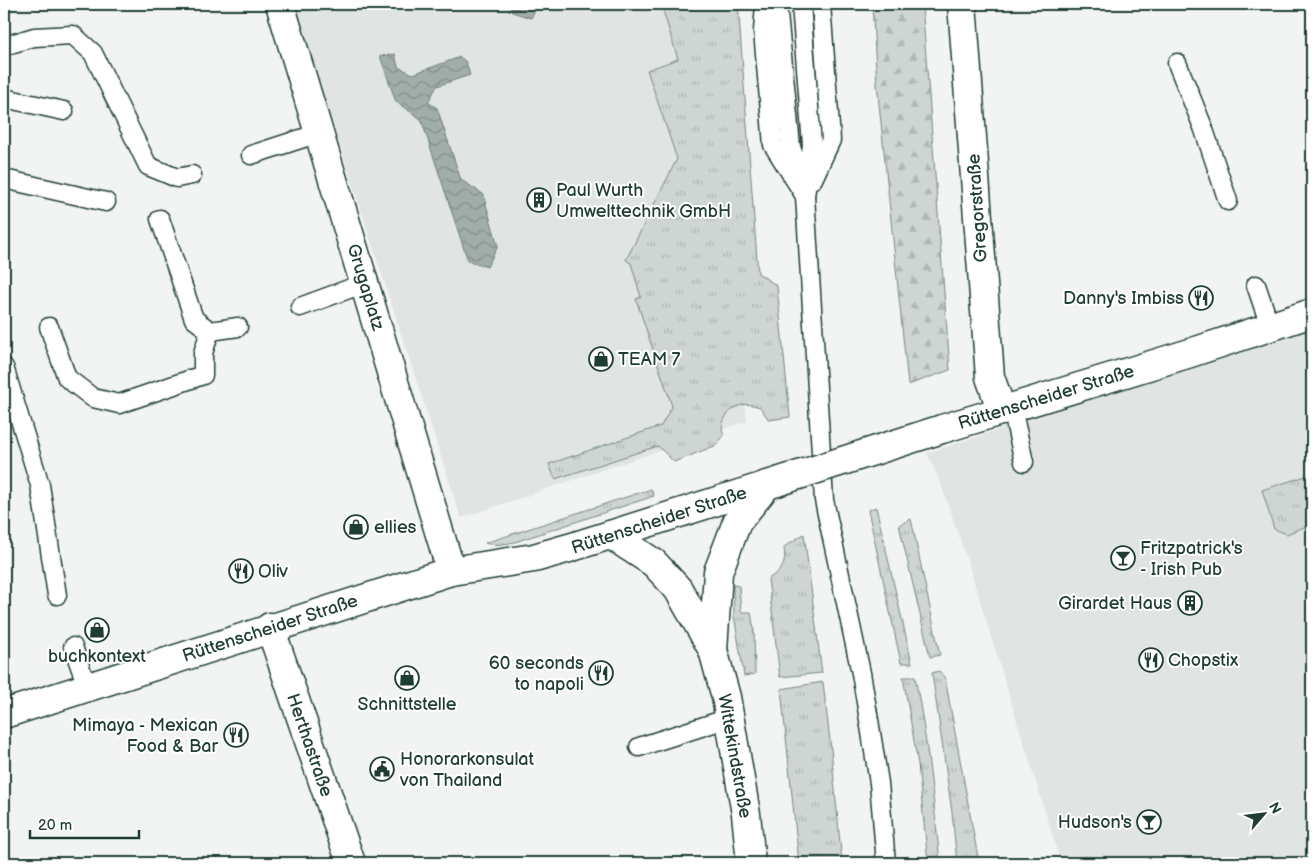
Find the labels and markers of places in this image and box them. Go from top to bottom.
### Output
place label: Paul Wurth Umwelttechnik GmbH [556,180,731,222]
building icon: Paul Wurth Umwelttechnik GmbH [526,187,552,213]
restaurant icon: Danny's Imbiss [1188,285,1214,311]
place label: Danny's Imbiss [1063,288,1184,309]
shop icon: TEAM 7 [588,346,614,372]
place label: TEAM 7 [618,349,681,370]
shop icon: ellies [343,514,369,540]
place label: ellies [374,517,417,538]
place label: Fritzpatrick's - Irish Pub [1140,538,1243,580]
bar icon: Fritzpatrick's - Irish Pub [1110,545,1136,571]
restaurant icon: Oliv [228,558,254,584]
place label: Oliv [258,561,288,582]
building icon: Girardet Haus [1177,590,1203,616]
place label: Girardet Haus [1058,593,1172,614]
shop icon: buchkontext [84,617,110,643]
place label: buchkontext [48,646,146,667]
restaurant icon: Chopstix [1138,647,1164,673]
place label: Chopstix [1168,650,1239,671]
place label: 60 seconds to napoli [489,653,584,695]
restaurant icon: 60 seconds to napoli [588,660,614,686]
shop icon: Schnittstelle [394,665,420,691]
place label: Schnittstelle [358,694,457,715]
place label: Mimaya - Mexican Food & Bar [72,715,218,757]
restaurant icon: Mimaya - Mexican Food & Bar [223,722,249,748]
place label: Honorarkonsulat von Thailand [399,749,534,791]
public building icon: Honorarkonsulat von Thailand [369,756,395,782]
bar icon: Hudson's [1136,809,1162,835]
place label: Hudson's [1058,812,1132,833]

